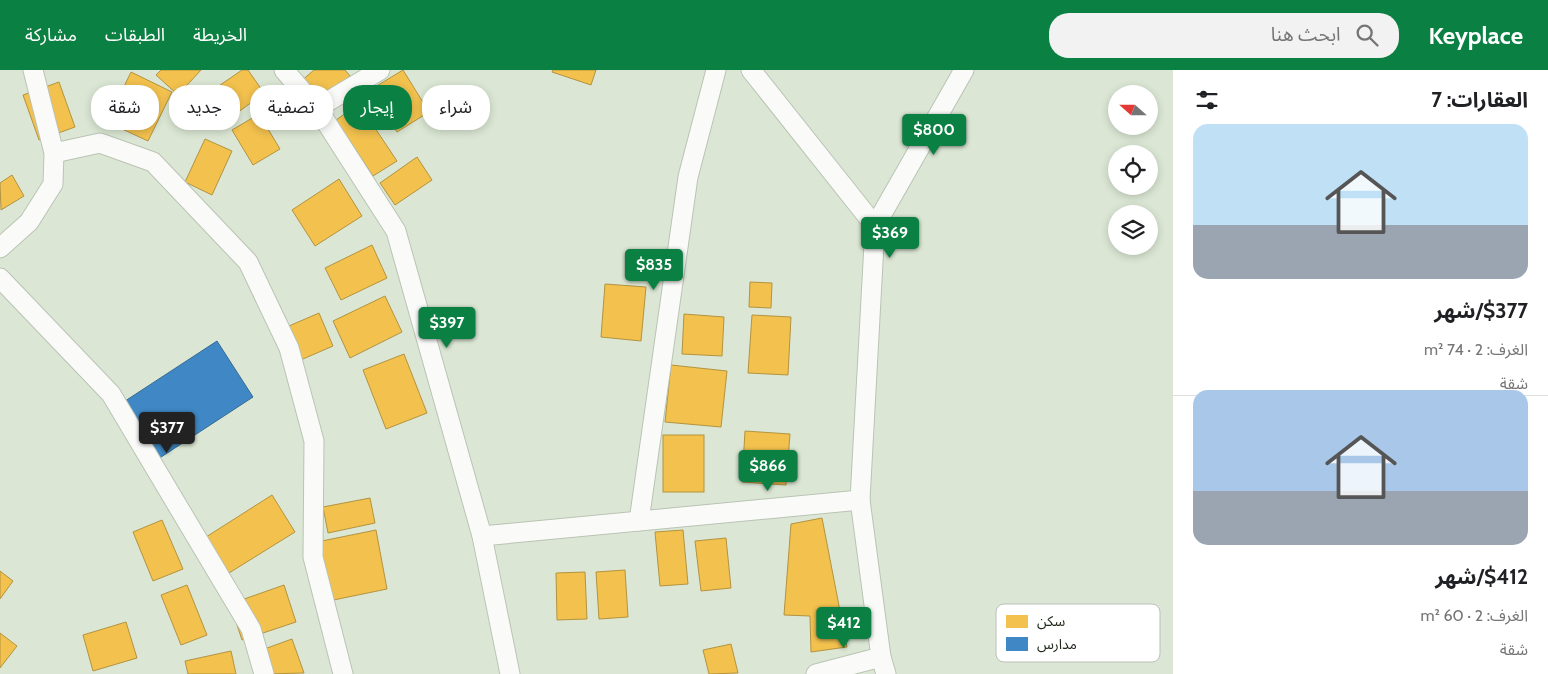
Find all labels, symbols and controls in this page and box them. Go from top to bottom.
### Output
search box [1049,13,1399,58]
icon: search [1353,21,1381,49]
text: Keyplace [1429,21,1523,50]
text: ابحث هنا [1271,23,1341,46]
text: مشاركة [25,24,77,46]
text: الطبقات [105,24,165,46]
text: الخريطة [193,24,247,46]
chip: شقة [91,85,159,130]
chip: جديد [169,85,240,130]
chip: تصفية [250,85,333,130]
chip: إيجار [343,85,412,130]
chip: شراء [422,85,490,130]
north arrow [1108,85,1158,135]
map controls [1108,85,1158,255]
icon: filters [1193,86,1221,114]
text: العقارات: 7 [1431,87,1528,112]
pin: $800 [904,114,964,156]
text: $800 [913,120,955,139]
button: locate [1108,145,1158,195]
icon: home [1316,157,1406,247]
button: layers [1108,205,1158,255]
pin: $369 [860,216,920,259]
text: $369 [872,223,908,242]
pin: $835 [624,248,684,291]
text: $835 [636,255,672,274]
text: $377/شهر [1434,298,1528,323]
pin: $397 [417,306,477,349]
text: $397 [429,313,465,332]
text: الغرف: 2 · 74 m² [1424,340,1528,359]
text: شقة [1500,374,1528,393]
pin: $377 [137,412,197,454]
text: $377 [150,418,184,437]
icon: home [1316,422,1406,512]
pin: $866 [738,450,798,492]
text: $866 [750,456,786,475]
text: $412/شهر [1435,564,1528,589]
legend [996,604,1160,662]
pin: $412 [814,606,874,649]
text: الغرف: 2 · 60 m² [1421,606,1528,625]
text: سكن [1037,612,1065,630]
text: $412 [827,613,861,632]
text: مدارس [1037,635,1077,653]
text: شقة [1500,640,1528,659]

